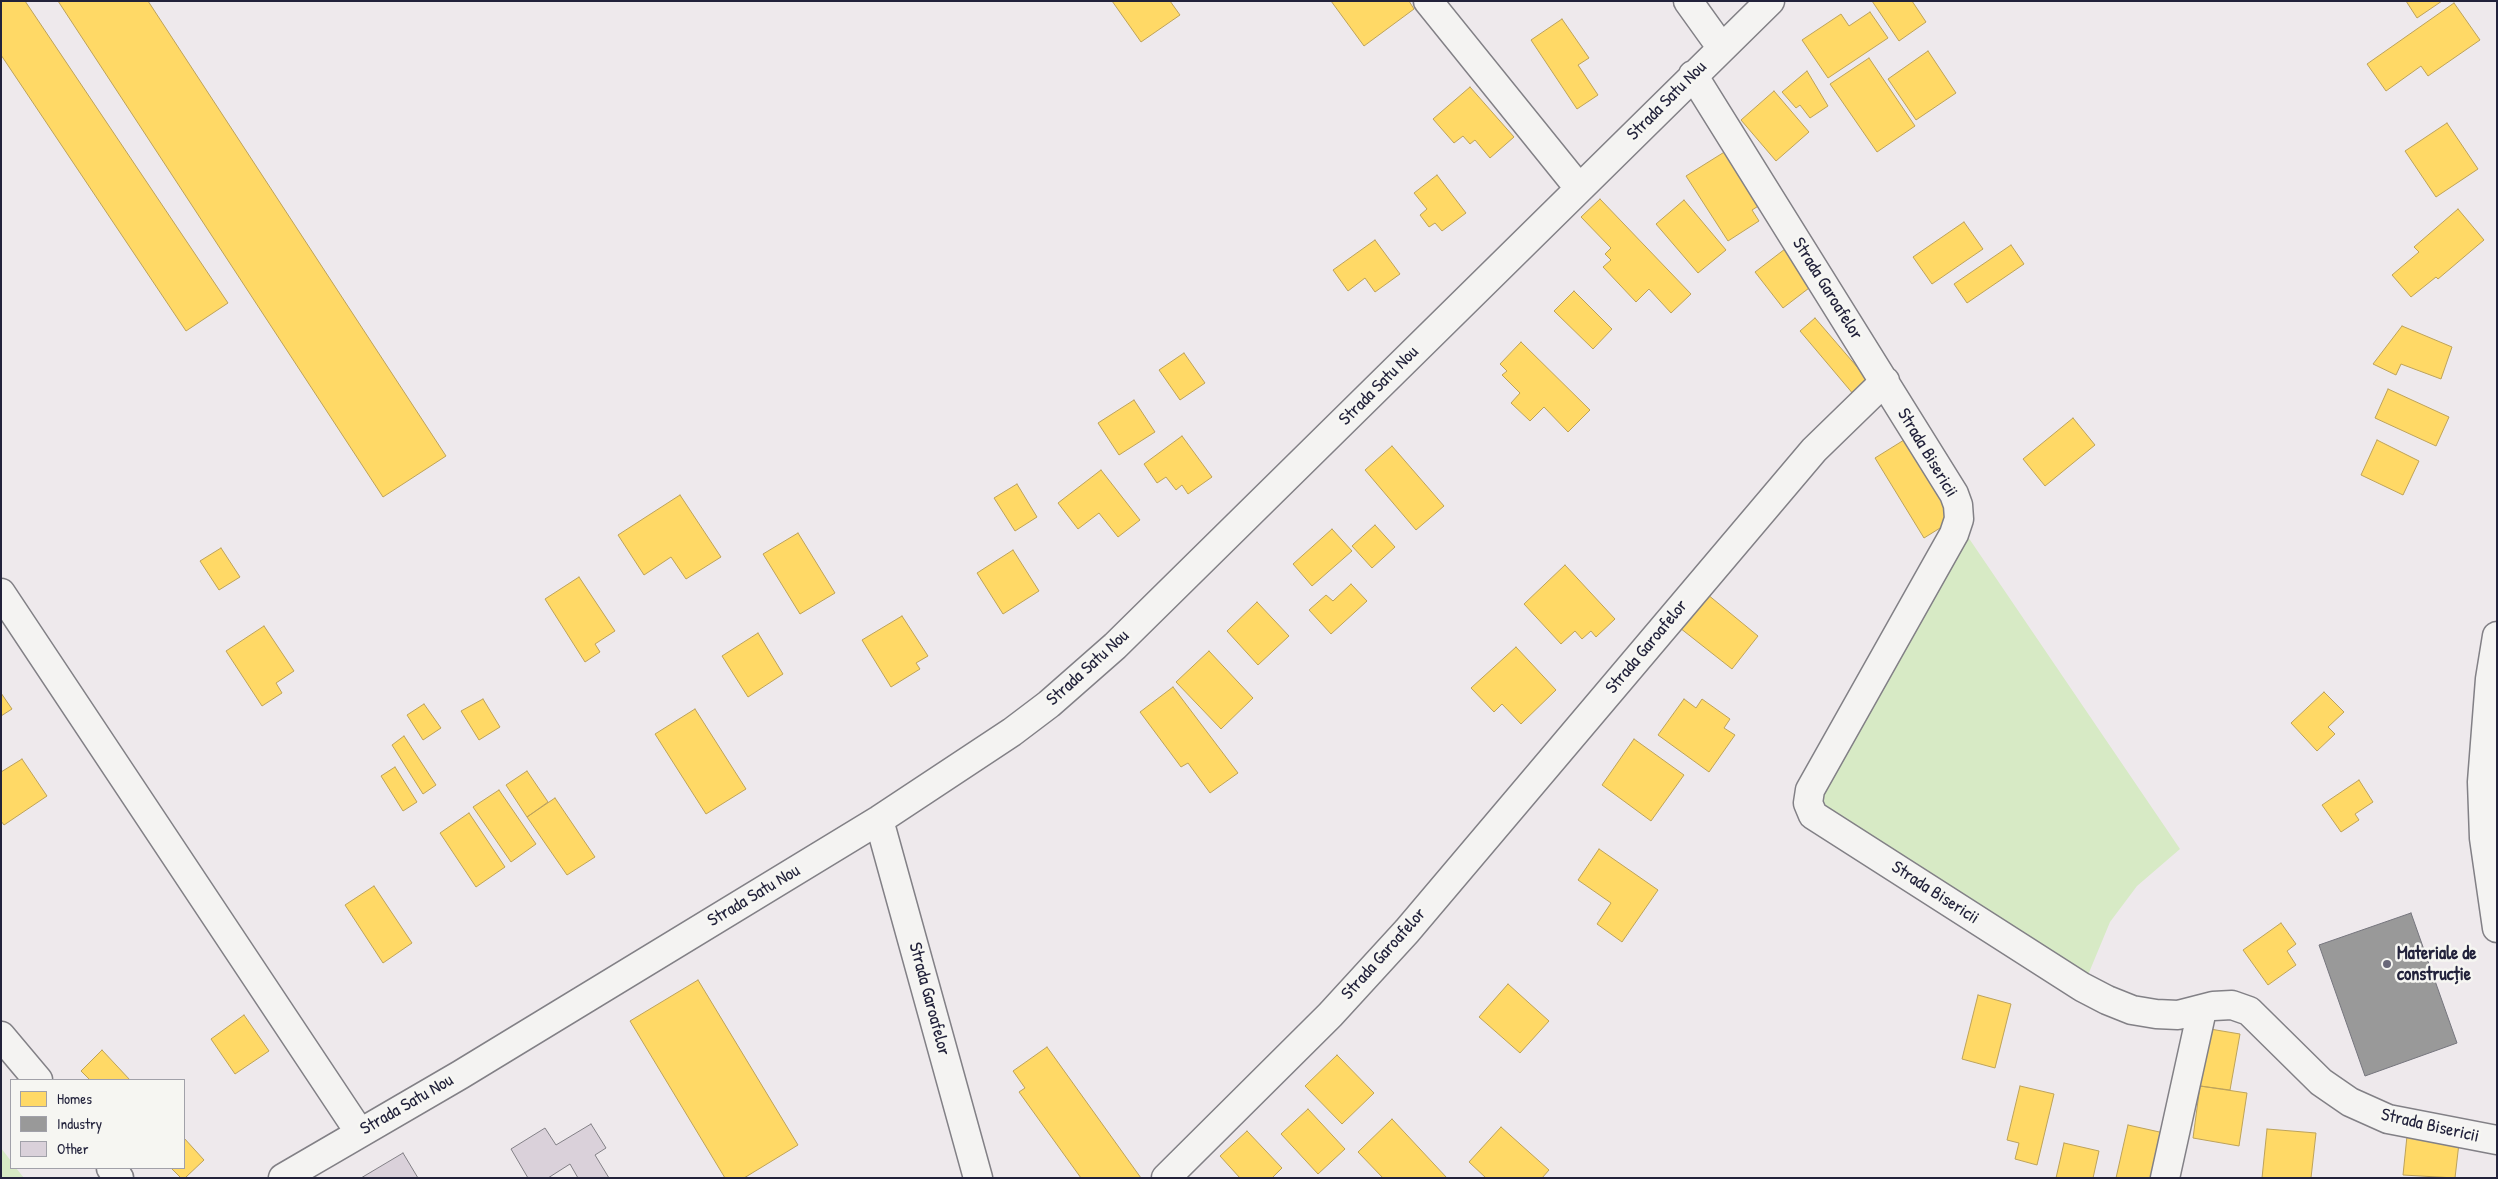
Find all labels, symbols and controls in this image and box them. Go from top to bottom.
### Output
street label: Strada Satu Nou [1623,57,1711,145]
street label: Strada Garoafelor [1787,234,1867,344]
street label: Strada Satu Nou [1335,342,1423,430]
street label: Strada Bisericii [1892,405,1962,501]
street label: Strada Garoafelor [1601,596,1693,698]
street label: Strada Satu Nou [1042,625,1134,711]
street label: Strada Bisericii [1887,857,1983,929]
street label: Strada Satu Nou [704,860,804,932]
street label: Strada Garoafelor [1337,904,1431,1004]
street label: Strada Garoafelor [904,940,954,1058]
place label: Materiale de construcție [2397,943,2476,986]
marker: Materiale de construcție [2381,958,2393,970]
street label: Strada Satu Nou [357,1070,457,1140]
legend [10,1079,185,1169]
text: Homes [57,1088,92,1109]
street label: Strada Bisericii [2379,1104,2481,1148]
text: Industry [57,1113,102,1134]
text: Other [57,1138,89,1159]

